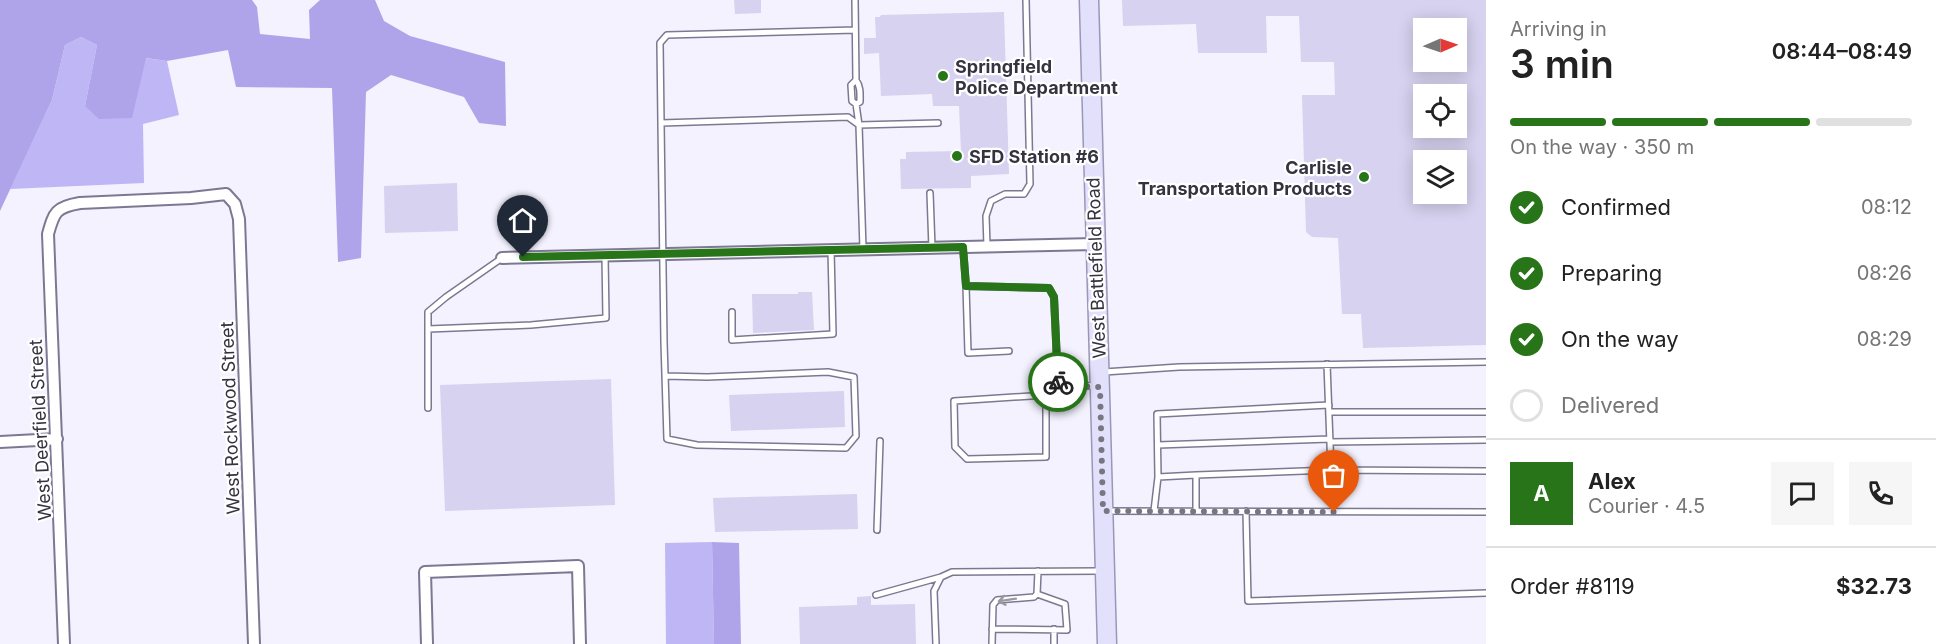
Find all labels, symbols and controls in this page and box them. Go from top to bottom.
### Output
text: Arriving in [1510,17,1607,41]
north arrow [1413,18,1467,72]
map controls [1413,18,1467,204]
text: 08:44–08:49 [1772,38,1912,64]
text: 3 min [1510,40,1614,87]
place label: Springfield Police Department [955,56,1118,98]
marker: Springfield Police Department [936,69,950,83]
button: locate [1413,84,1467,138]
text: On the way · 350 m [1510,135,1694,159]
place label: SFD Station #6 [969,146,1099,167]
marker: SFD Station #6 [950,149,964,163]
button: layers [1413,150,1467,204]
place label: Carlisle Transportation Products [1138,157,1352,199]
marker: Carlisle Transportation Products [1357,170,1371,184]
street label: West Battlefield Road [1082,177,1110,359]
icon: check [1510,191,1543,224]
text: Confirmed [1561,194,1671,220]
pin [497,195,548,257]
text: 08:12 [1861,195,1912,219]
icon: home [506,204,539,237]
icon: check [1510,257,1543,290]
text: Preparing [1561,260,1662,286]
text: 08:26 [1857,261,1912,285]
street label: West Rockwood Street [216,321,244,515]
icon: check [1510,323,1543,356]
text: On the way [1561,326,1679,352]
text: 08:29 [1857,327,1912,351]
street label: West Deerfield Street [25,339,55,521]
courier [1028,352,1088,412]
icon: bike [1042,366,1075,399]
text: Delivered [1561,392,1659,418]
pin [1308,450,1359,512]
icon: bag [1317,459,1350,492]
button: chat [1771,462,1834,525]
button: phone [1849,462,1912,525]
text: Alex [1588,468,1636,494]
text: A [1533,480,1550,506]
text: Courier · 4.5 [1588,494,1705,518]
text: Order #8119 [1510,573,1635,599]
text: $32.73 [1836,573,1912,599]
one-way arrow [997,594,1017,605]

